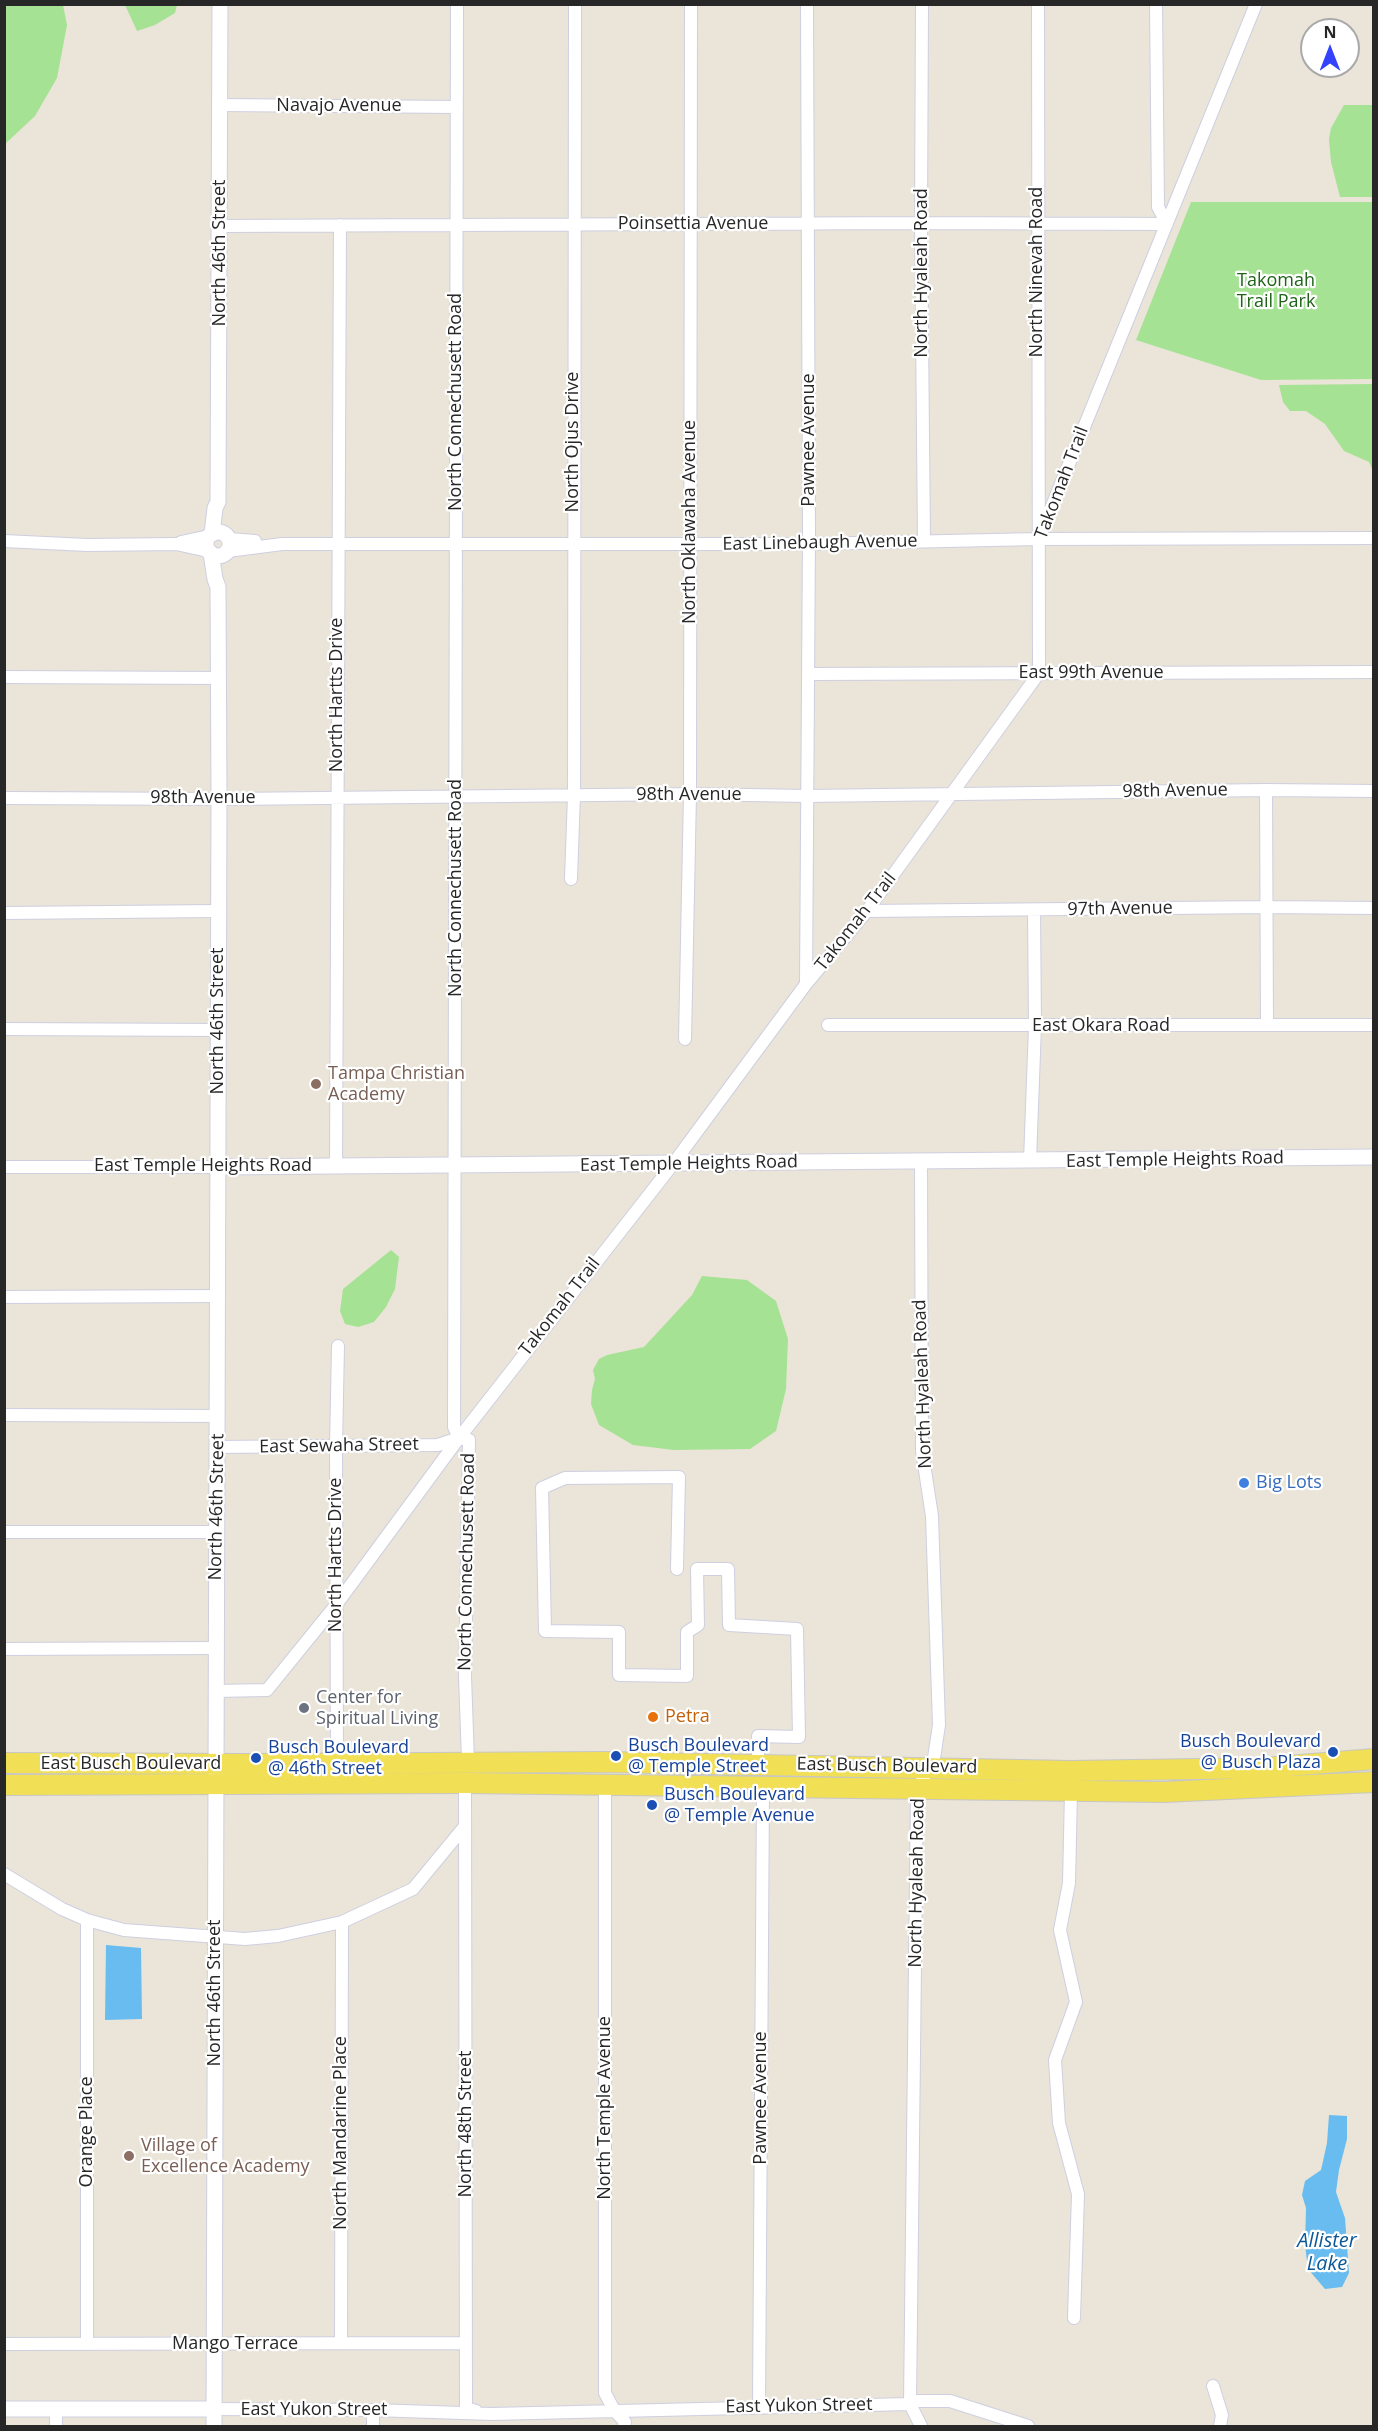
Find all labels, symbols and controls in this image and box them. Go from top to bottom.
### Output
north arrow [1300,18,1360,78]
text: N [1323,21,1337,43]
street label: Navajo Avenue [276,95,402,117]
street label: North 46th Street [209,180,231,326]
street label: North Ninevah Road [1026,187,1048,357]
street label: North Hyaleah Road [911,188,933,358]
street label: Poinsettia Avenue [618,213,768,235]
park label: Takomah Trail Park [1237,270,1315,312]
street label: North Connechusett Road [445,293,467,511]
street label: North Ojus Drive [562,372,584,512]
street label: Pawnee Avenue [798,373,820,507]
street label: North Oklawaha Avenue [679,420,701,624]
street label: Takomah Trail [1031,424,1093,542]
street label: East Linebaugh Avenue [722,531,918,555]
street label: North Hartts Drive [326,618,348,772]
street label: East 99th Avenue [1018,662,1164,684]
street label: North Connechusett Road [445,779,467,997]
street label: 98th Avenue [1122,779,1228,803]
street label: 98th Avenue [636,784,742,806]
street label: 98th Avenue [150,787,256,809]
street label: Takomah Trail [811,868,901,976]
street label: 97th Avenue [1067,897,1173,921]
street label: North 46th Street [207,948,229,1094]
street label: East Okara Road [1032,1015,1170,1037]
place label: Tampa Christian Academy [328,1063,465,1106]
marker: Tampa Christian Academy [309,1077,323,1091]
street label: East Temple Heights Road [1066,1147,1284,1173]
street label: East Temple Heights Road [580,1151,798,1177]
street label: East Temple Heights Road [94,1155,312,1177]
street label: Takomah Trail [515,1253,605,1361]
street label: North Hyaleah Road [909,1299,937,1469]
street label: North 46th Street [205,1433,229,1581]
street label: East Sewaha Street [259,1434,419,1458]
street label: North Connechusett Road [454,1453,480,1671]
place label: Big Lots [1256,1472,1322,1494]
marker: Big Lots [1237,1476,1251,1490]
street label: North Hartts Drive [325,1478,347,1632]
place label: Center for Spiritual Living [316,1687,438,1730]
marker: Center for Spiritual Living [297,1701,311,1715]
place label: Petra [665,1706,710,1728]
marker: Petra [646,1710,660,1724]
place label: Busch Boulevard @ Busch Plaza [1180,1731,1321,1774]
place label: Busch Boulevard @ Temple Street [628,1735,769,1778]
place label: Busch Boulevard @ 46th Street [268,1737,409,1780]
marker: Busch Boulevard @ Busch Plaza [1326,1745,1340,1759]
marker: Busch Boulevard @ Temple Street [609,1749,623,1763]
marker: Busch Boulevard @ 46th Street [249,1751,263,1765]
street label: East Busch Boulevard [41,1753,221,1775]
street label: East Busch Boulevard [796,1754,978,1778]
place label: Busch Boulevard @ Temple Avenue [664,1784,815,1826]
marker: Busch Boulevard @ Temple Avenue [645,1798,659,1812]
street label: North Hyaleah Road [905,1798,929,1968]
street label: North 46th Street [204,1920,226,2066]
street label: North Temple Avenue [594,2016,616,2200]
street label: Pawnee Avenue [750,2031,772,2165]
street label: North Mandarine Place [330,2036,352,2230]
street label: North 48th Street [455,2051,477,2197]
street label: Orange Place [76,2076,98,2188]
place label: Village of Excellence Academy [141,2135,310,2178]
marker: Village of Excellence Academy [122,2149,136,2163]
water label: Allister Lake [1297,2229,1357,2276]
street label: Mango Terrace [172,2333,298,2355]
street label: East Yukon Street [725,2394,873,2418]
street label: East Yukon Street [240,2399,388,2421]

